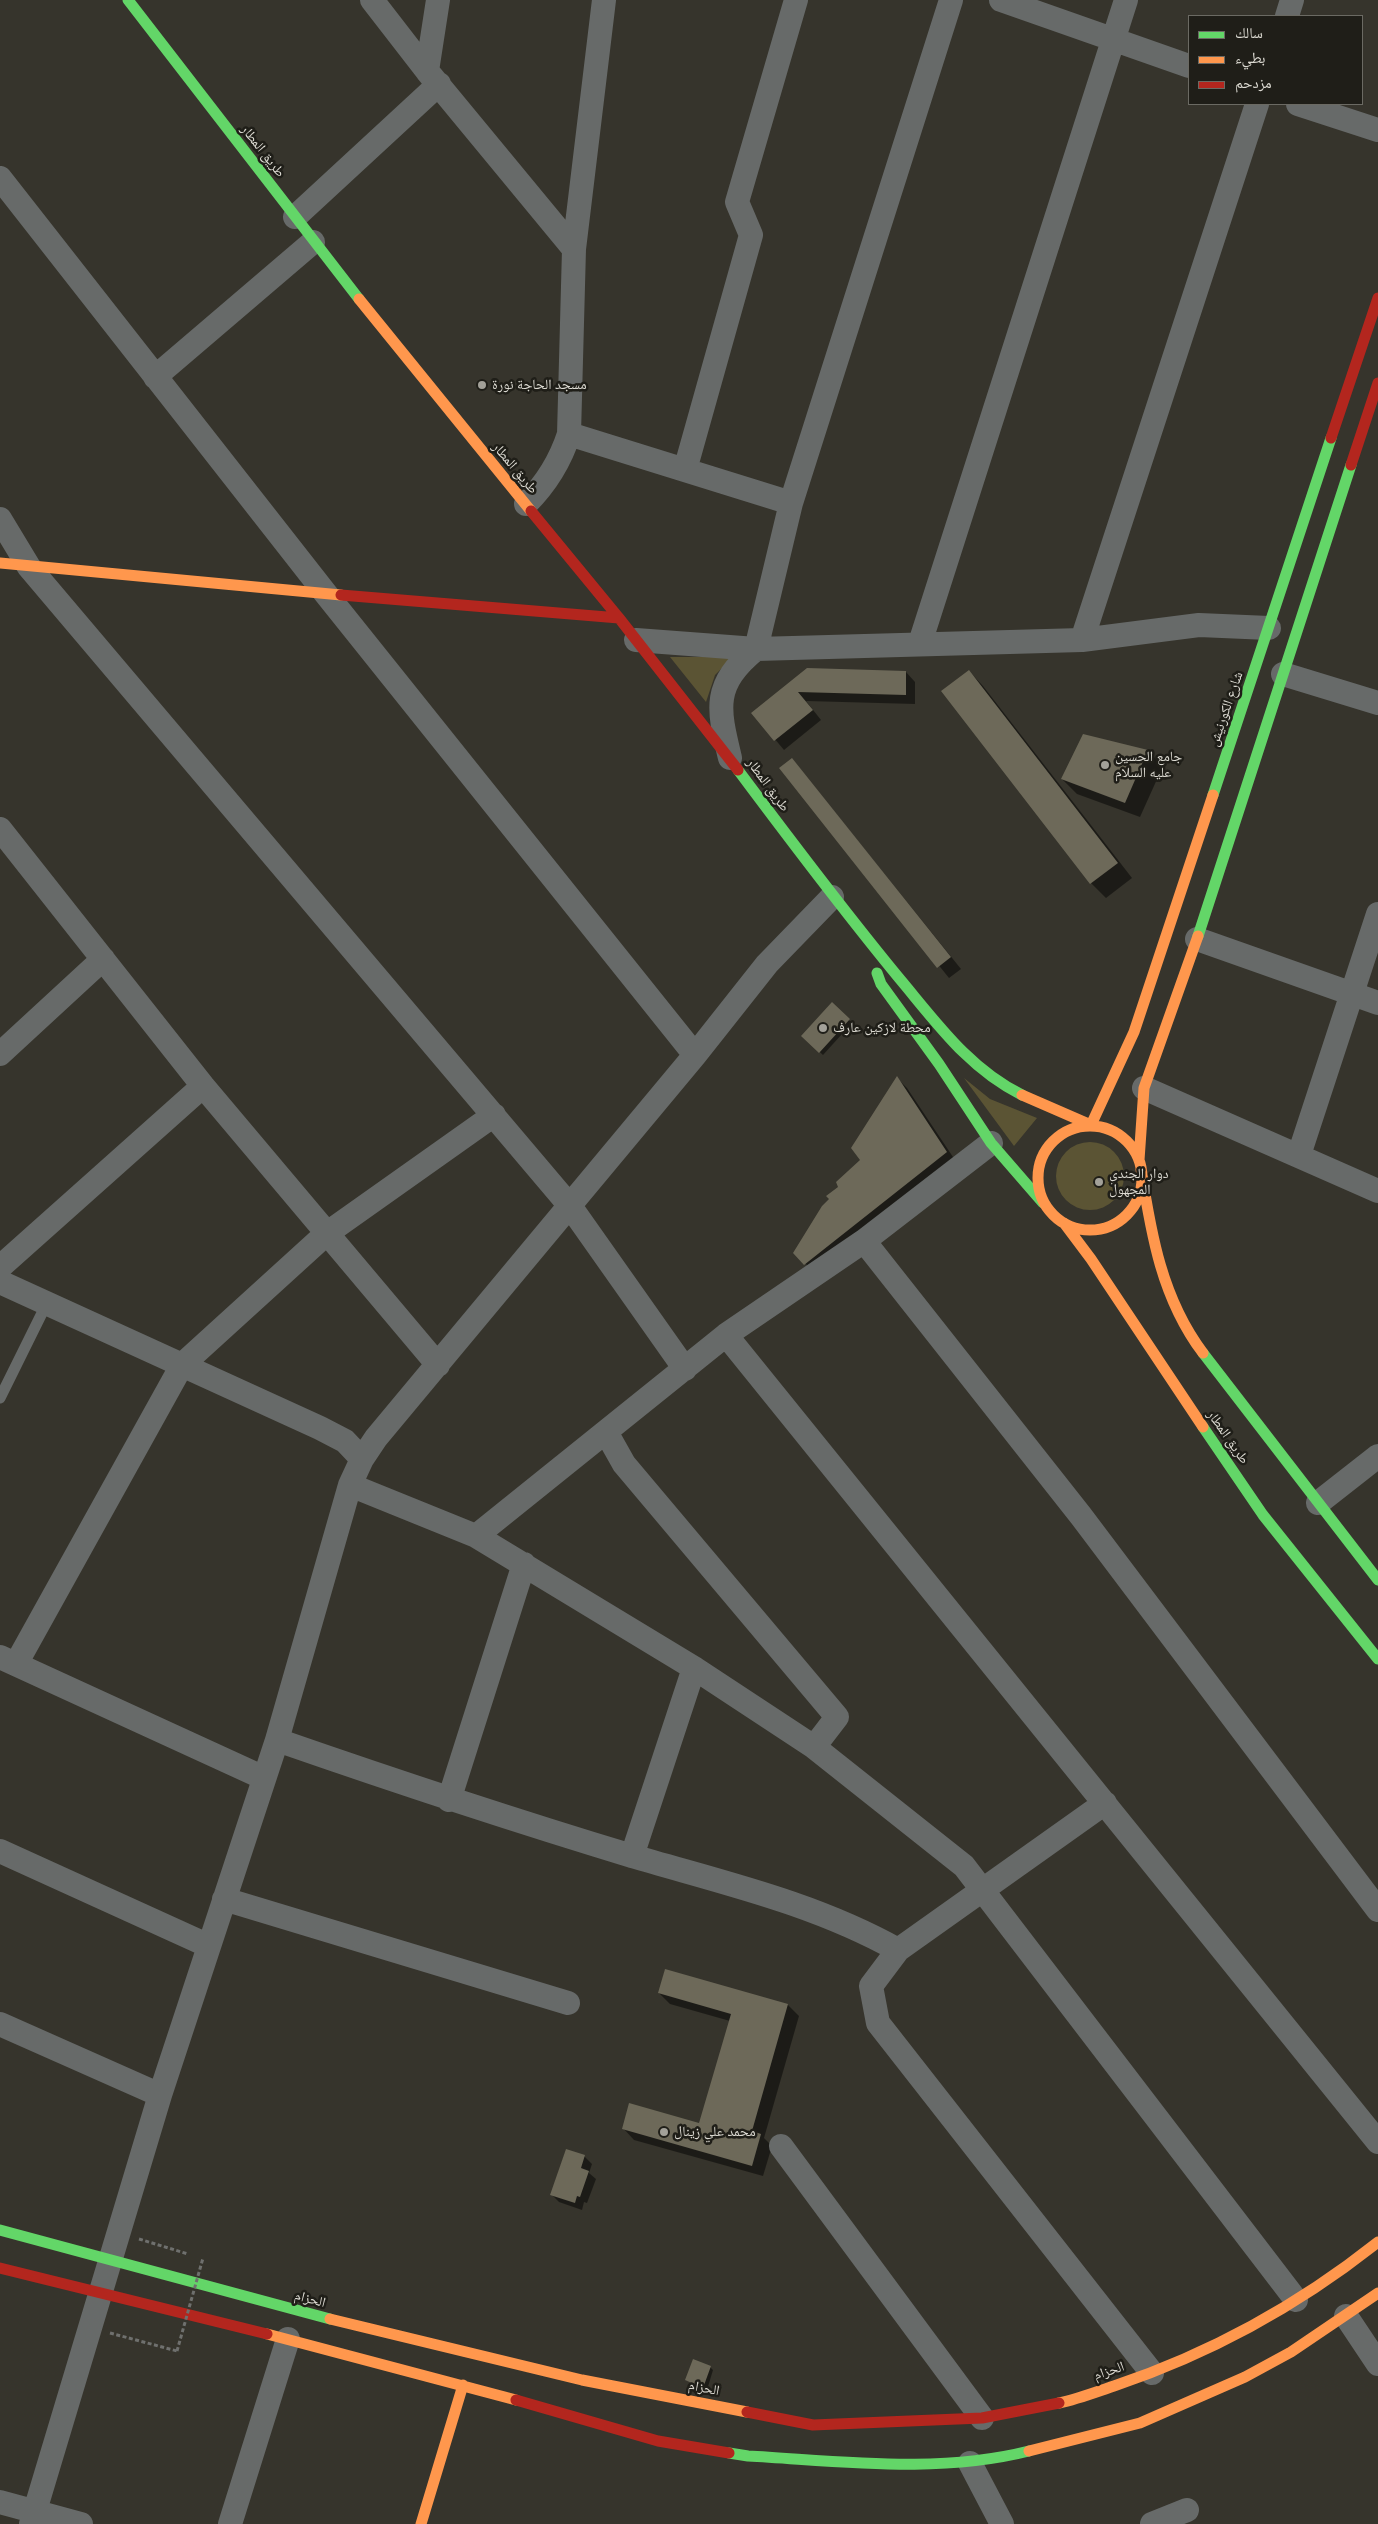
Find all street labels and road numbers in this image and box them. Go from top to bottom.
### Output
street label: طريق المطار [237,121,289,181]
street label: طريق المطار [489,439,541,497]
street label: شارع الكورنيش [1205,669,1247,749]
street label: طريق المطار [743,755,793,815]
street label: طريق المطار [1203,1407,1253,1467]
street label: الحزام [293,2287,327,2311]
street label: الحزام [1091,2358,1127,2384]
street label: الحزام [687,2377,721,2399]

